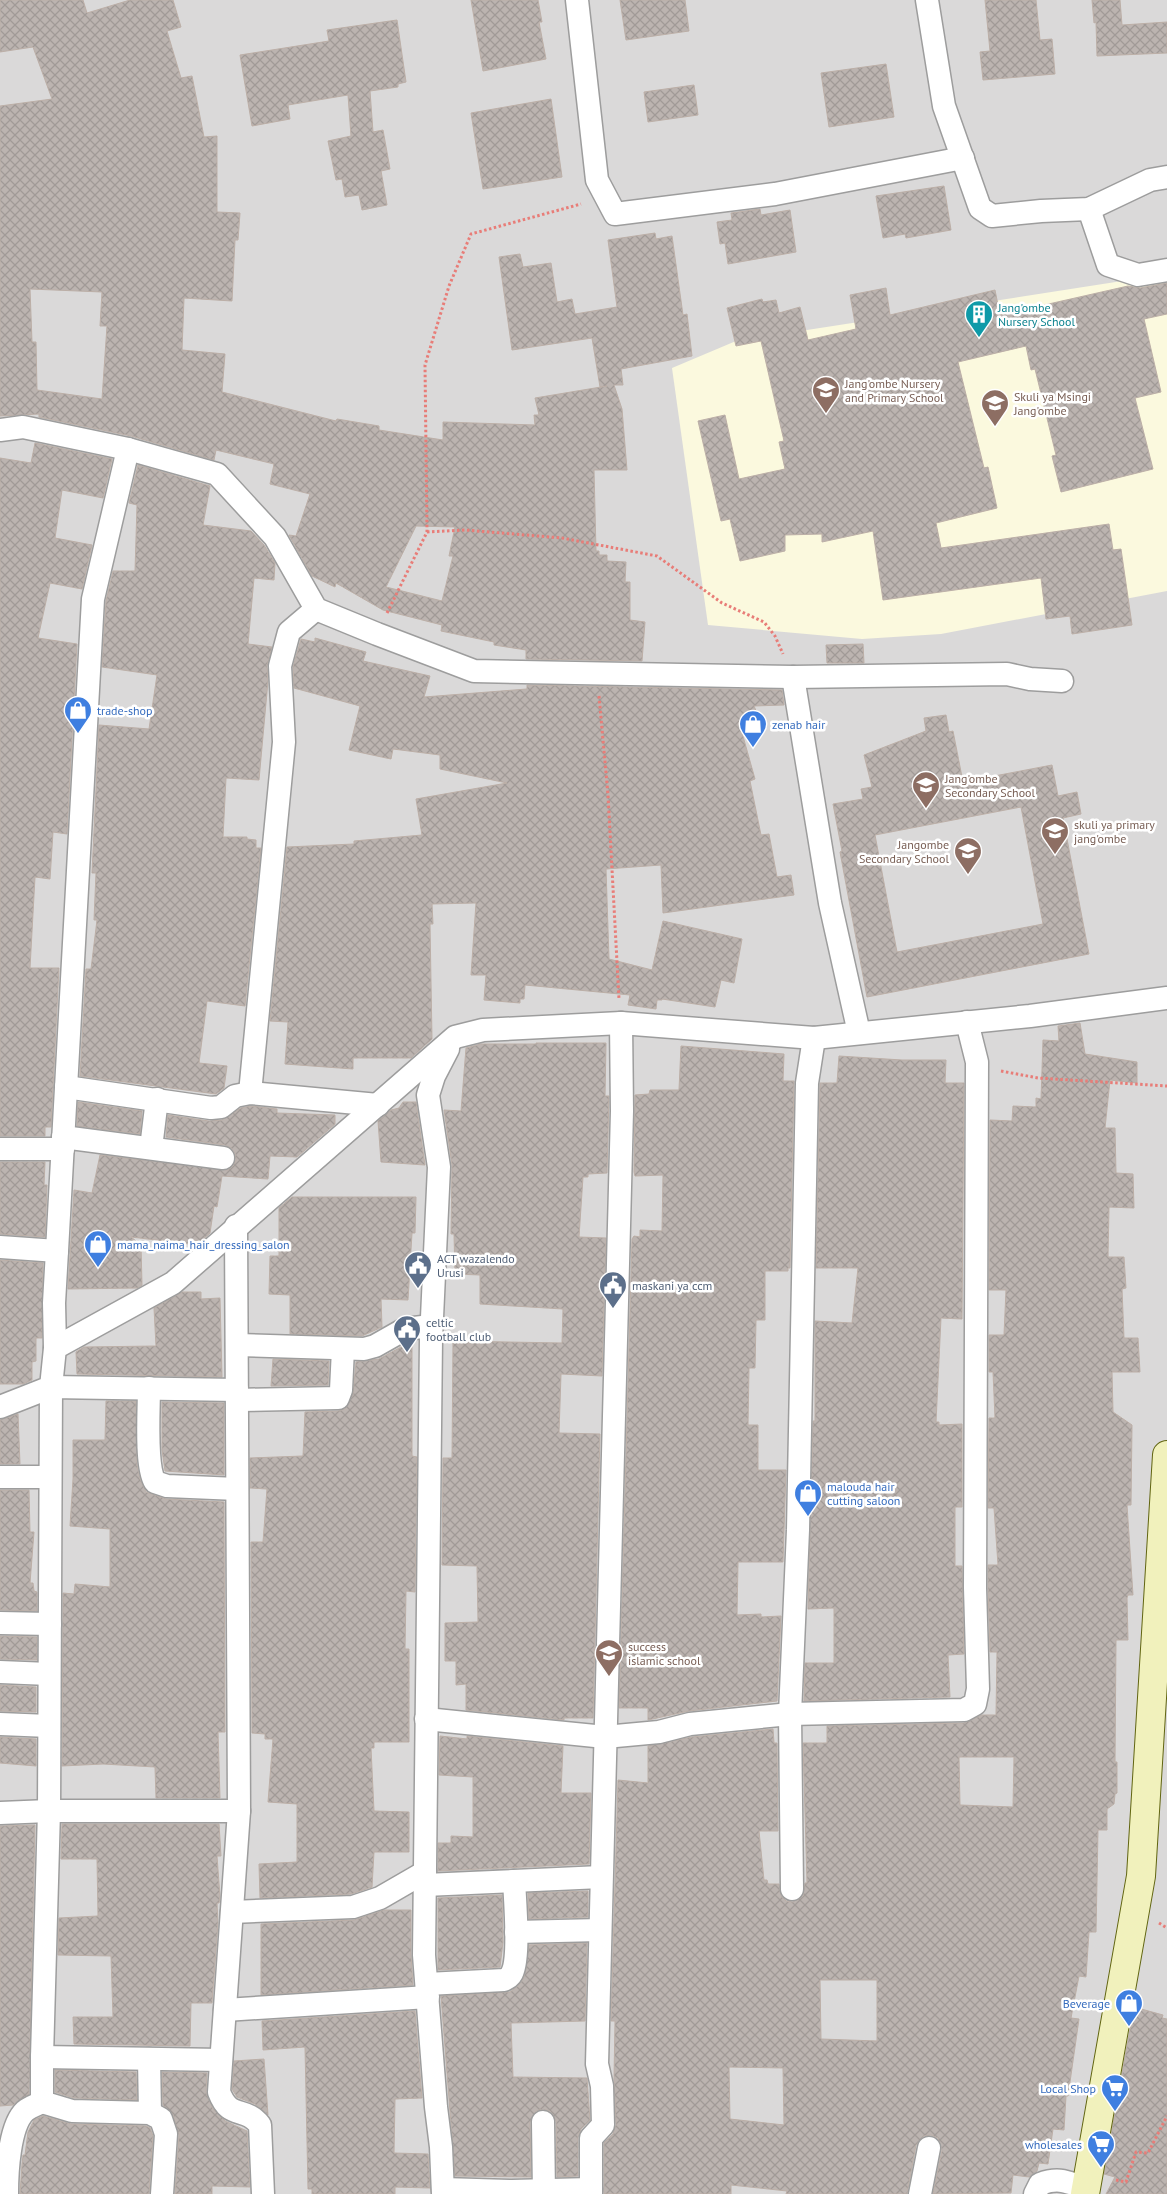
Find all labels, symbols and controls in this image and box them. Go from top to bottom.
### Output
building icon: Jang'ombe Nursery School [964,299,994,338]
place label: Jang'ombe Nursery School [997,300,1075,329]
school or university icon: Jang'ombe Nursery and Primary School [811,375,841,414]
place label: Jang'ombe Nursery and Primary School [844,376,944,405]
school or university icon: Skuli ya Msingi Jang'ombe [980,388,1010,427]
place label: Skuli ya Msingi Jang'ombe [1013,389,1091,418]
shop icon: trade-shop [63,695,93,734]
place label: trade-shop [97,703,153,718]
shop icon: zenab hair [738,709,768,748]
place label: zenab hair [772,717,825,732]
school or university icon: Jang'ombe Secondary School [911,770,941,809]
place label: Jang'ombe Secondary School [944,771,1036,800]
school or university icon: skuli ya primary jang'ombe [1040,816,1070,855]
place label: skuli ya primary jang'ombe [1074,817,1155,846]
school or university icon: Jangombe Secondary School [953,836,983,875]
place label: Jangombe Secondary School [859,837,949,866]
shop icon: mama_naima_hair_dressing_salon [83,1229,113,1268]
place label: mama_naima_hair_dressing_salon [117,1237,290,1252]
public building icon: ACT wazalendo Urusi [403,1250,433,1289]
place label: ACT wazalendo Urusi [437,1251,515,1280]
public building icon: maskani ya ccm [598,1270,628,1309]
place label: maskani ya ccm [632,1278,712,1293]
public building icon: celtic football club [392,1314,422,1353]
place label: celtic football club [426,1315,491,1344]
shop icon: malouda hair cutting saloon [793,1478,823,1517]
place label: malouda hair cutting saloon [827,1479,900,1508]
school or university icon: success islamic school [594,1638,624,1677]
place label: success islamic school [628,1639,701,1668]
shop icon: Beverage [1114,1988,1144,2027]
place label: Beverage [1063,1996,1110,2011]
supermarket icon: Local Shop [1100,2073,1130,2112]
place label: Local Shop [1040,2081,1096,2096]
supermarket icon: wholesales [1086,2129,1116,2168]
place label: wholesales [1025,2137,1082,2152]

